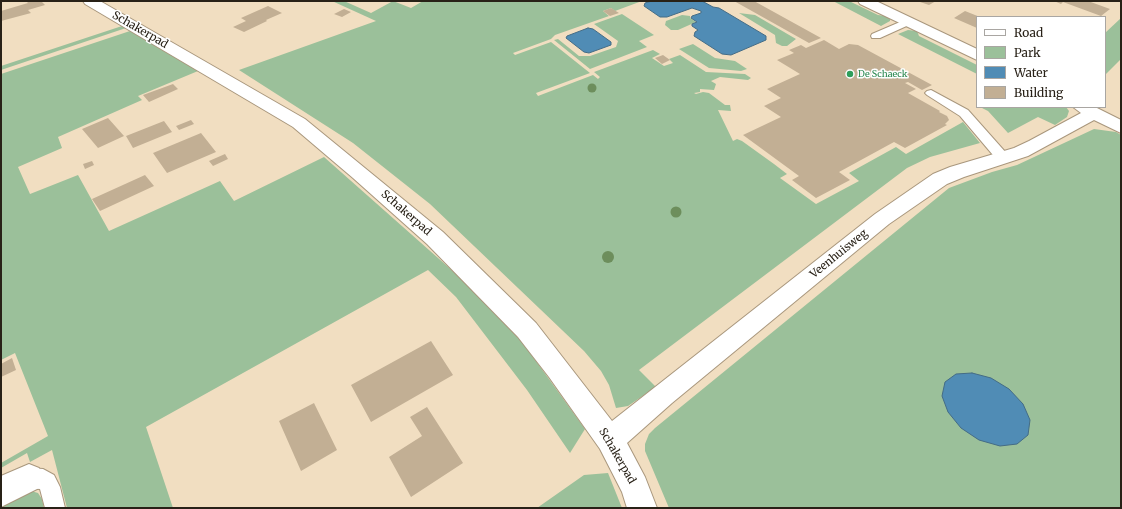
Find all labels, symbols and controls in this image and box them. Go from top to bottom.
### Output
street label: Schakerpad [110,9,170,51]
legend [976,16,1106,108]
text: Road [1014,25,1043,40]
text: Park [1014,45,1041,60]
text: Water [1014,65,1048,80]
marker: De Schaeck [845,69,855,79]
place label: De Schaeck [858,69,908,79]
text: Building [1014,85,1063,100]
street label: Schakerpad [378,188,434,238]
street label: Veenhuisweg [808,227,870,281]
street label: Schakerpad [596,426,638,486]

